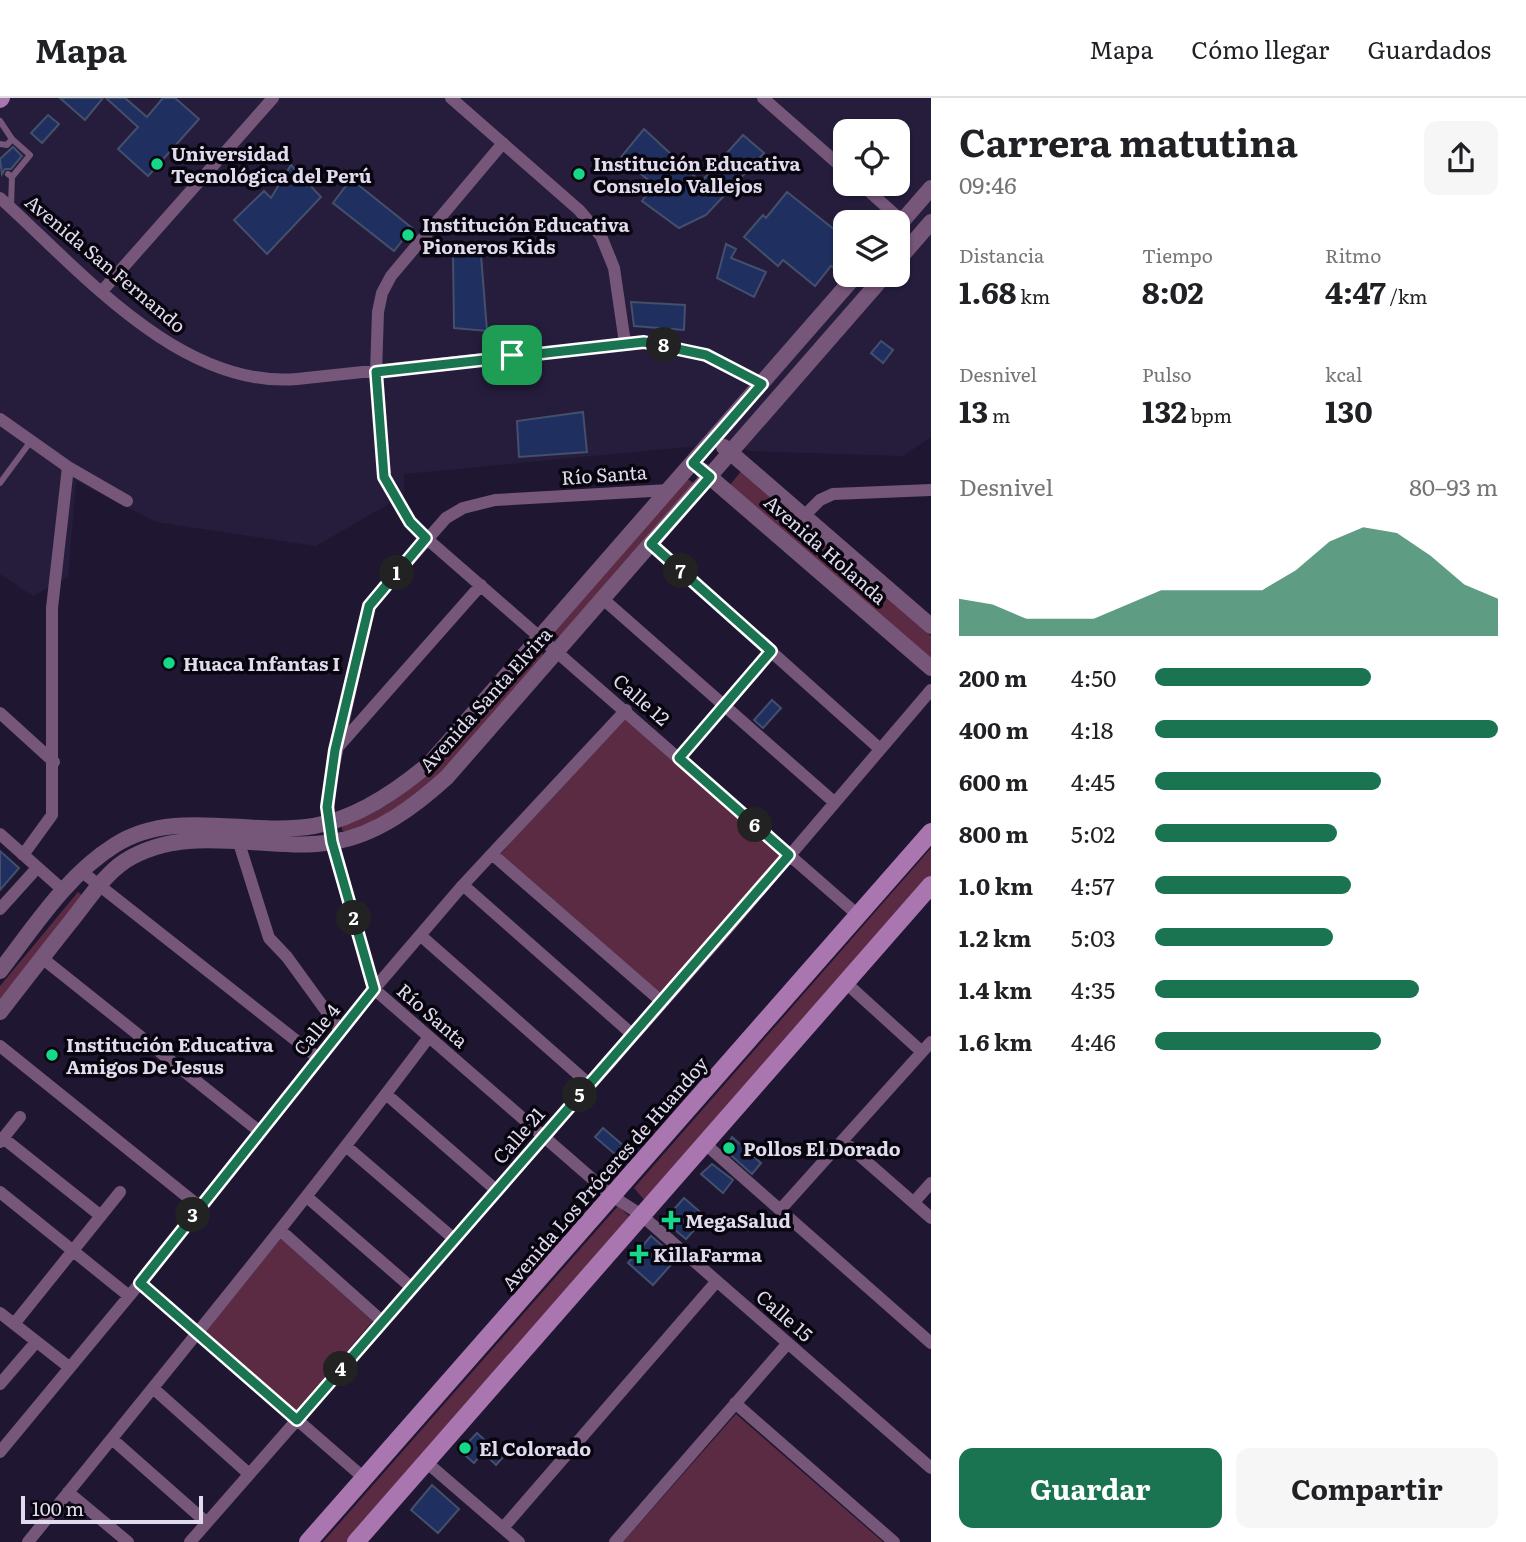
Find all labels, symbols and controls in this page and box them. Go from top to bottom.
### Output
text: Mapa [35,24,127,73]
text: Mapa [1089,31,1153,66]
text: Cómo llegar [1191,31,1329,66]
text: Guardados [1367,31,1491,66]
text: Carrera matutina [959,112,1298,169]
map controls [833,119,910,287]
button: locate [833,119,910,196]
button: share [1424,121,1498,195]
place label: Universidad Tecnológica del Perú [171,139,372,189]
place label: Institución Educativa Consuelo Vallejos [593,149,801,199]
marker: Universidad Tecnológica del Perú [149,156,165,172]
marker: Institución Educativa Consuelo Vallejos [571,166,587,182]
text: 09:46 [959,167,1017,201]
street label: Avenida San Fernando [20,187,192,339]
place label: Institución Educativa Pioneros Kids [422,210,630,260]
button: layers [833,210,910,287]
marker: Institución Educativa Pioneros Kids [400,227,416,243]
text: Distancia [959,241,1044,269]
text: Tiempo [1142,241,1213,269]
text: Ritmo [1325,241,1381,269]
text: 1.68 [959,269,1016,313]
text: 8:02 [1142,269,1204,313]
text: 4:47 [1325,269,1386,313]
text: km [1016,282,1050,310]
text: /km [1386,282,1428,310]
pin [482,325,542,385]
pin: 8 [646,328,682,362]
text: 8 [658,330,669,358]
icon: arrive [493,336,531,374]
text: Desnivel [959,360,1037,388]
text: Pulso [1142,360,1192,388]
text: kcal [1325,360,1362,388]
text: 13 [959,388,988,432]
text: 132 [1142,388,1187,432]
text: 130 [1325,388,1373,432]
text: m [988,401,1010,429]
text: bpm [1187,401,1232,429]
street label: Río Santa [560,457,649,491]
text: Desnivel [959,469,1053,503]
text: 80–93 m [1409,469,1498,503]
street label: Avenida Holanda [758,488,894,611]
pin: 7 [664,554,698,588]
pin: 1 [380,556,414,590]
text: 7 [675,556,686,584]
text: 1 [393,558,400,586]
street label: Avenida Santa Elvira [412,620,558,778]
place label: Huaca Infantas I [183,649,340,677]
marker: Huaca Infantas I [161,655,177,671]
text: 200 m [959,660,1027,694]
text: 4:50 [1071,660,1116,694]
street label: Calle 12 [608,666,676,732]
text: 400 m [959,712,1029,746]
text: 4:18 [1071,712,1113,746]
text: 600 m [959,764,1028,798]
text: 4:45 [1071,764,1115,798]
pin: 6 [738,808,772,842]
text: 6 [749,810,760,838]
text: 800 m [959,816,1028,850]
text: 5:02 [1071,816,1115,850]
text: 1.0 km [959,868,1033,902]
text: 4:57 [1071,868,1115,902]
pin: 2 [336,900,372,936]
text: 2 [348,903,359,931]
text: 1.2 km [959,920,1031,954]
text: 5:03 [1071,920,1116,954]
text: 1.4 km [959,972,1032,1006]
text: 4:35 [1071,972,1115,1006]
street label: Río Santa [391,976,475,1054]
street label: Calle 4 [286,996,346,1061]
text: 1.6 km [959,1024,1032,1058]
text: 4:46 [1071,1024,1116,1058]
place label: Institución Educativa Amigos De Jesus [66,1030,274,1080]
marker: Institución Educativa Amigos De Jesus [44,1047,60,1063]
street label: Avenida Los Próceres de Huandoy [494,1050,714,1296]
pin: 5 [562,1077,598,1112]
text: 5 [574,1080,585,1108]
street label: Calle 21 [485,1100,551,1169]
place label: Pollos El Dorado [743,1134,901,1162]
marker: Pollos El Dorado [721,1140,737,1156]
pin: 3 [176,1198,210,1232]
text: 3 [187,1200,198,1228]
place label: MegaSalud [685,1206,792,1234]
marker: MegaSalud [663,1212,679,1228]
place label: KillaFarma [653,1240,762,1268]
marker: KillaFarma [631,1246,647,1262]
street label: Calle 15 [751,1282,820,1348]
pin: 4 [324,1352,358,1386]
text: 4 [335,1354,346,1382]
place label: El Colorado [479,1434,591,1462]
marker: El Colorado [457,1440,473,1456]
button: Guardar [959,1448,1222,1528]
button: Compartir [1236,1448,1498,1528]
scale bar [21,1493,203,1525]
text: 100 m [32,1494,84,1522]

